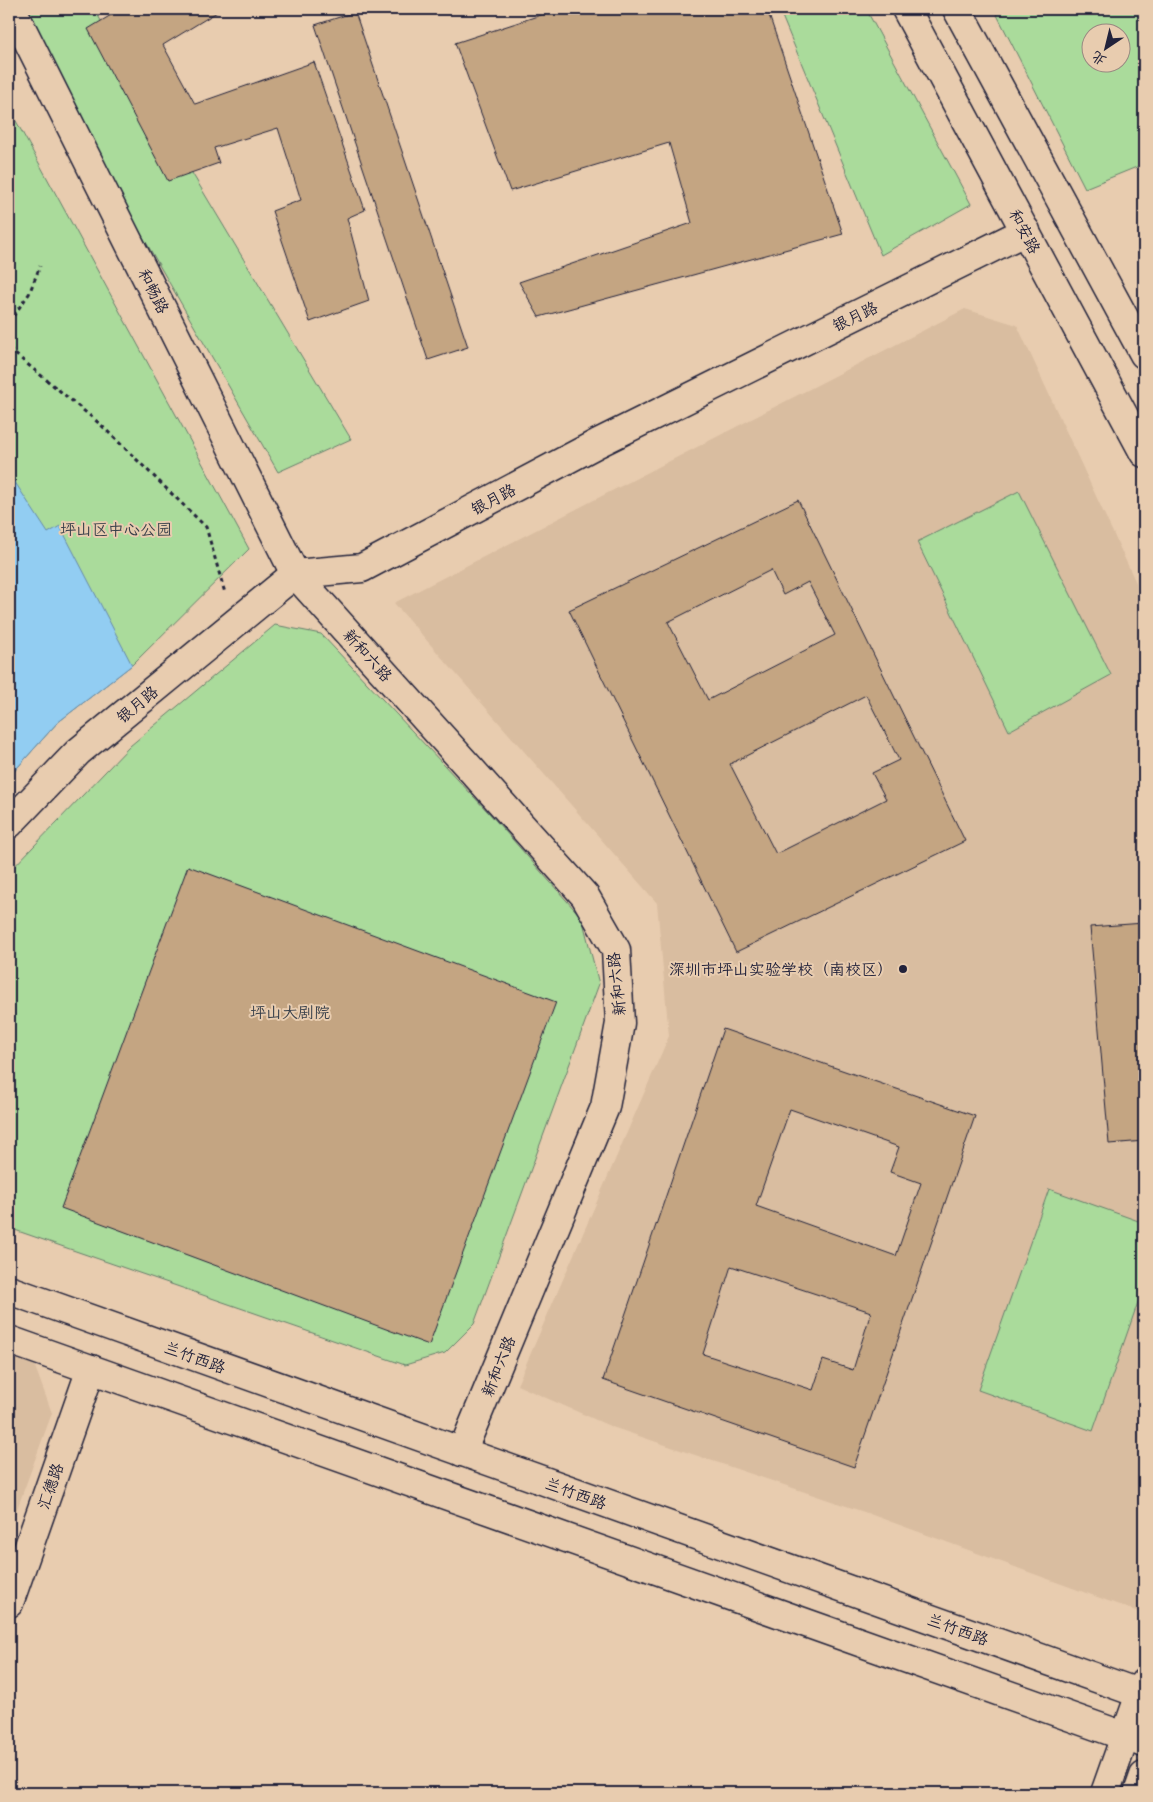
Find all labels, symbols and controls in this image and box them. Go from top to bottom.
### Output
north arrow [1080,22,1130,72]
text: 北 [1089,46,1111,68]
street label: 和安路 [1002,206,1043,258]
street label: 和畅路 [132,266,172,318]
street label: 银月路 [830,298,882,338]
street label: 银月路 [468,481,520,522]
park label: 坪山区中心公园 [60,521,172,542]
street label: 新和六路 [337,626,395,687]
street label: 银月路 [113,682,164,729]
street label: 新和六路 [605,951,632,1017]
place label: 深圳市坪山实验学校（南校区） [669,961,893,982]
marker: 深圳市坪山实验学校（南校区） [897,963,909,975]
park label: 坪山大剧院 [250,1005,330,1025]
street label: 新和六路 [479,1333,522,1401]
street label: 兰竹西路 [160,1339,228,1380]
street label: 汇德路 [35,1461,70,1513]
street label: 兰竹西路 [541,1475,609,1516]
street label: 兰竹西路 [923,1611,991,1652]

